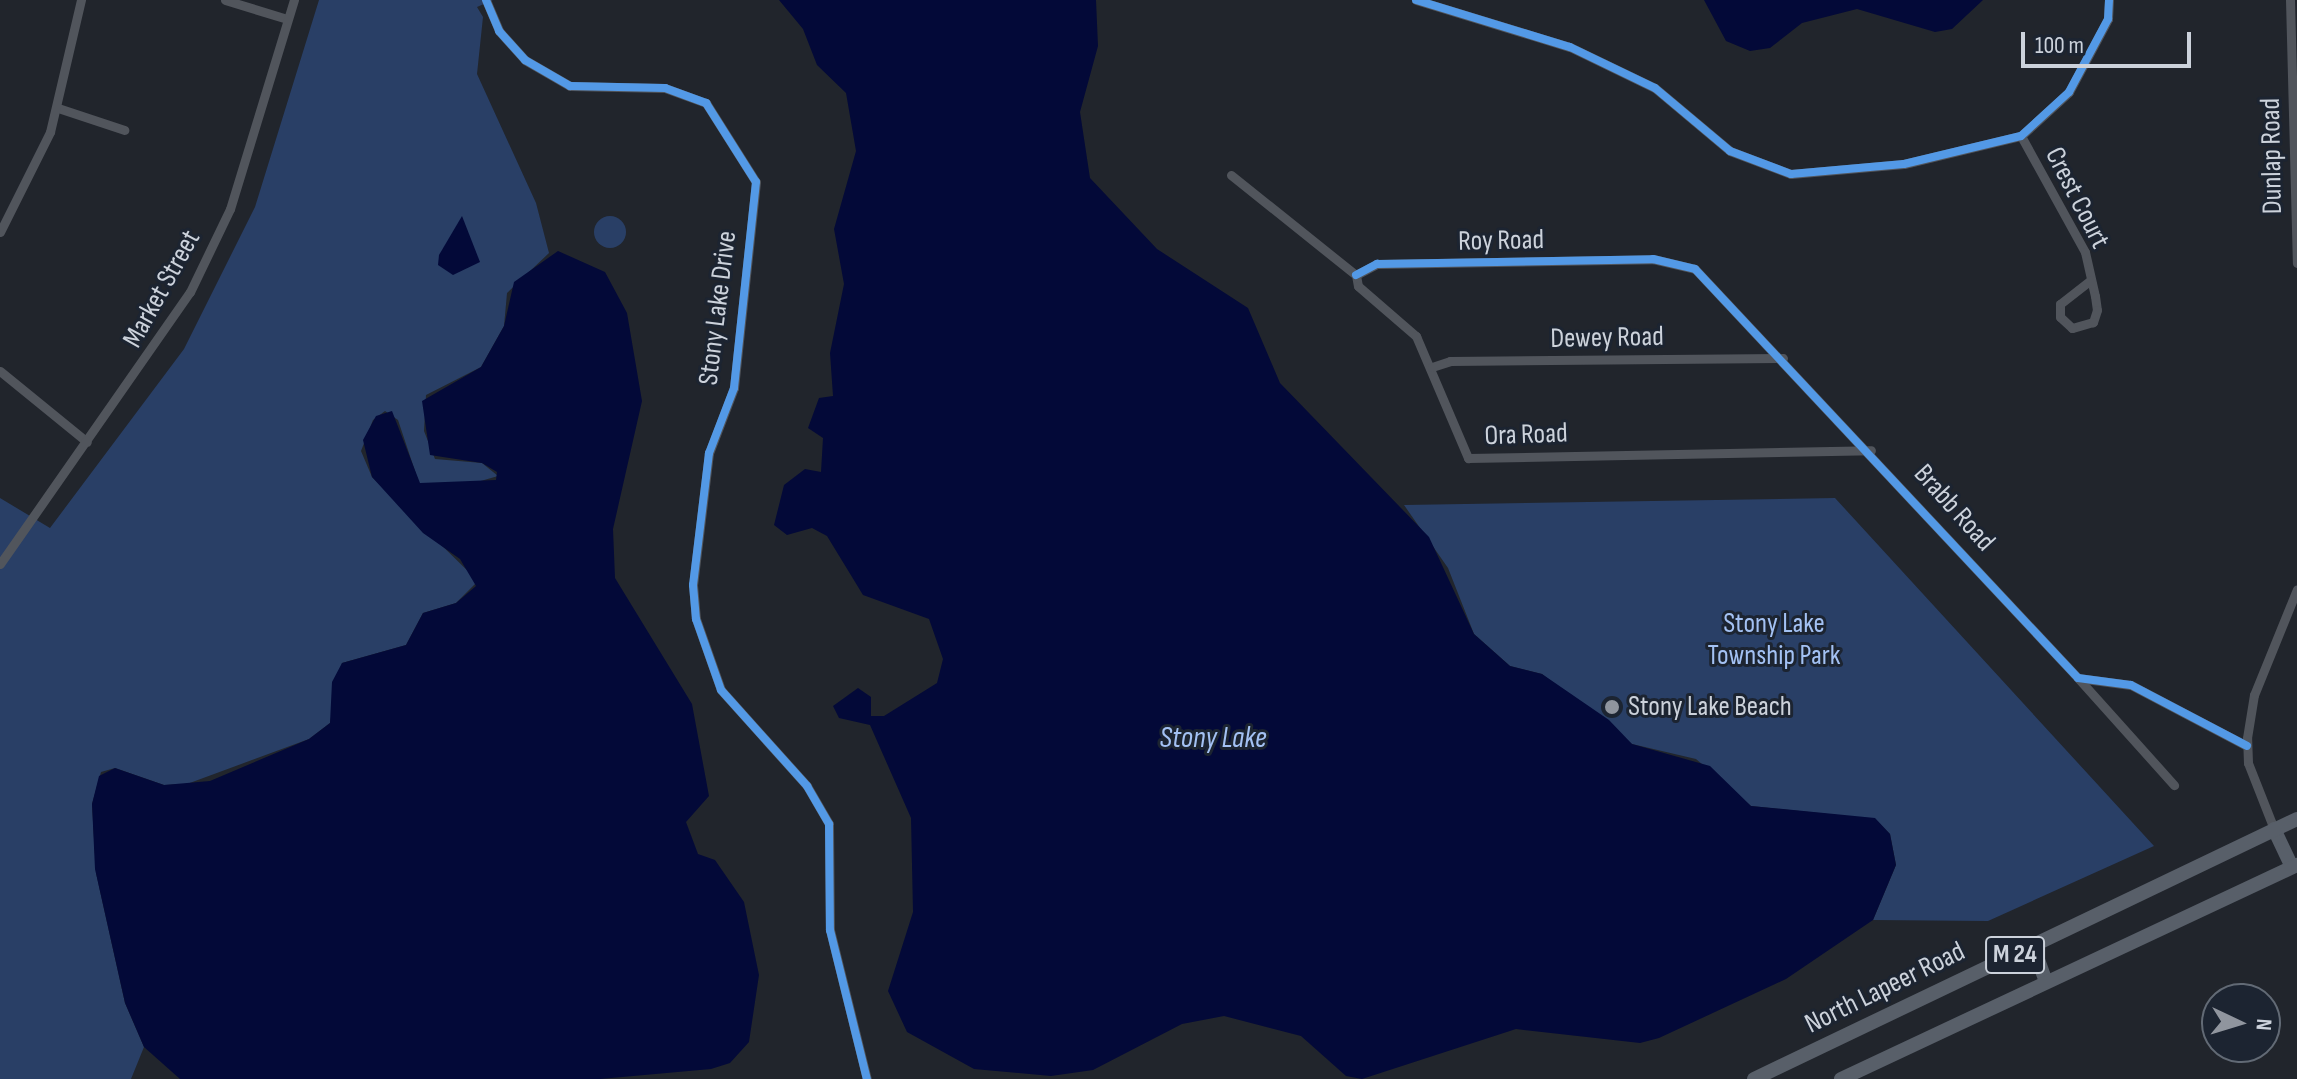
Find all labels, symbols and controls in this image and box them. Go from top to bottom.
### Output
scale bar [2025,16,2195,66]
text: 100 m [2035,31,2084,60]
street label: Dunlap Road [2254,98,2290,214]
street label: Crest Court [2037,142,2117,254]
street label: Roy Road [1458,223,1544,259]
street label: Market Street [116,224,208,354]
street label: Stony Lake Drive [692,229,744,387]
street label: Dewey Road [1550,320,1664,356]
street label: Ora Road [1484,417,1568,453]
street label: Brabb Road [1906,458,2002,558]
park label: Stony Lake Township Park [1708,607,1840,673]
place label: Stony Lake Beach [1628,690,1792,724]
marker: Stony Lake Beach [1603,698,1621,716]
water label: Stony Lake [1159,720,1267,756]
road number: M 24 [1985,933,2045,977]
street label: North Lapeer Road [1800,935,1970,1041]
north arrow [2201,983,2281,1063]
text: N [2250,1018,2277,1031]

